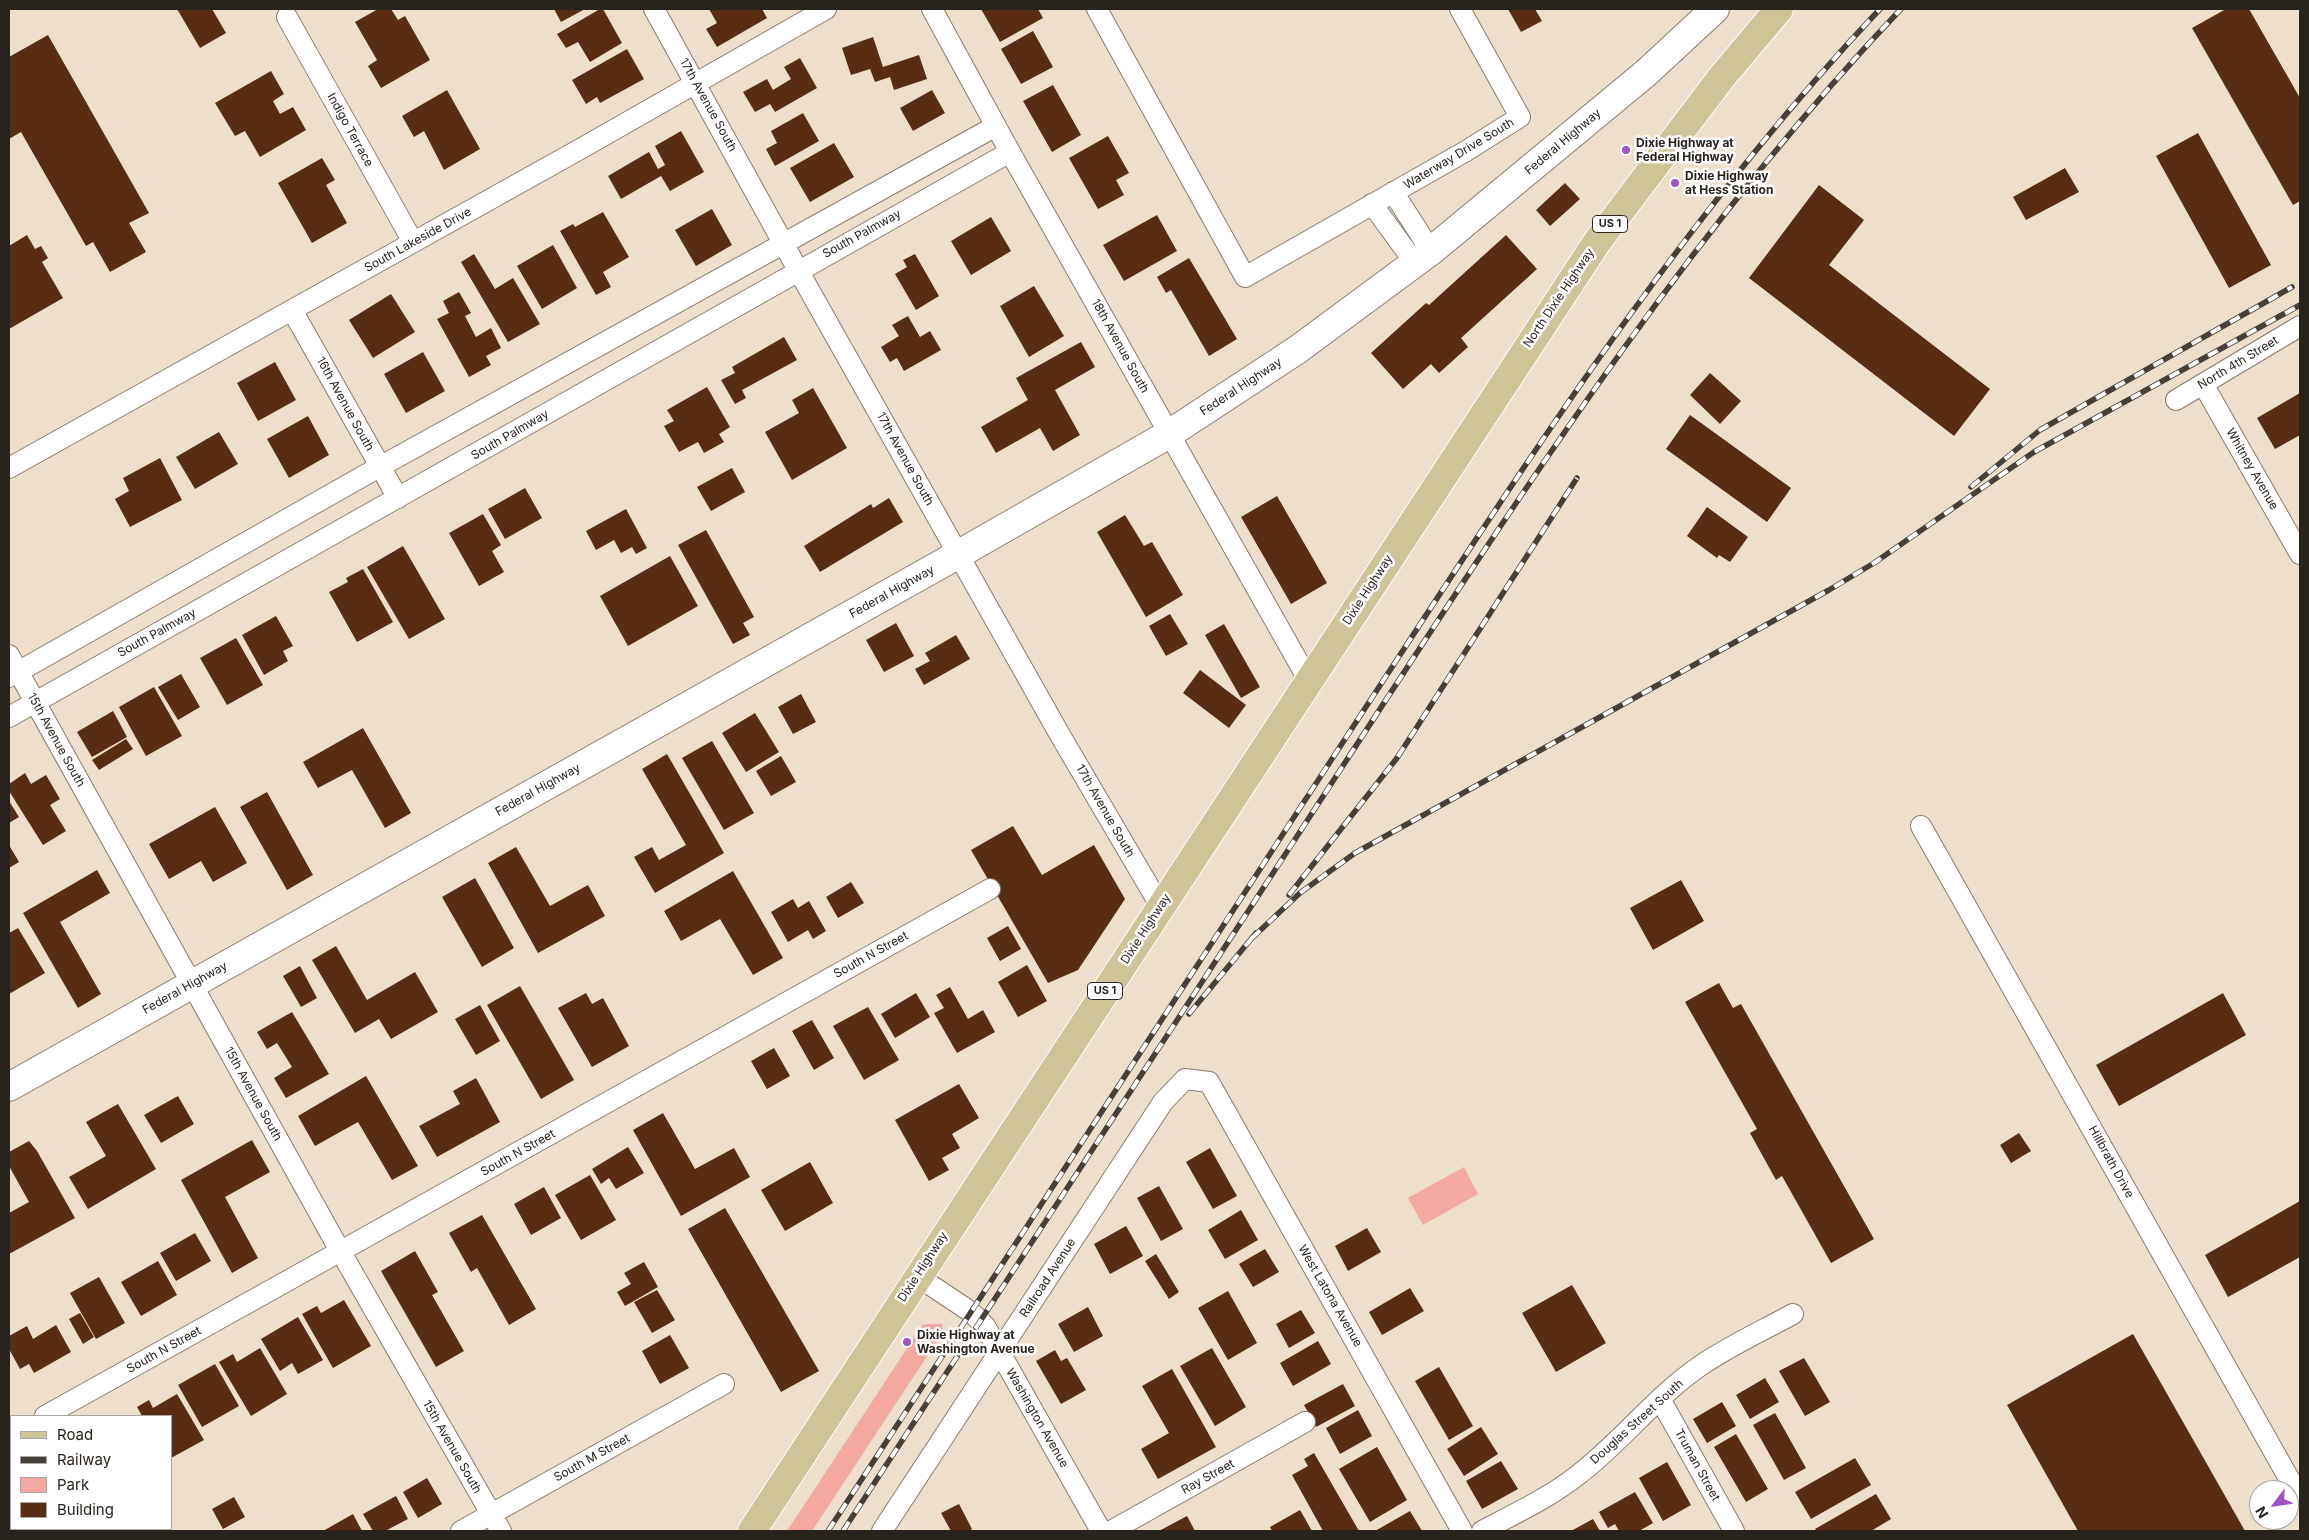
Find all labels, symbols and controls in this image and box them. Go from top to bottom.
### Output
street label: 17th Avenue South [676,56,740,154]
street label: Indigo Terrace [324,91,376,169]
street label: Federal Highway [1522,106,1604,178]
street label: Waterway Drive South [1401,115,1517,193]
place label: Dixie Highway at Federal Highway [1636,136,1734,164]
marker: Dixie Highway at Federal Highway [1620,144,1632,156]
place label: Dixie Highway at Hess Station [1685,169,1773,197]
marker: Dixie Highway at Hess Station [1669,177,1681,189]
street label: South Lakeside Drive [362,205,474,275]
street label: South Palmway [820,207,904,261]
road number: US 1 [1592,215,1628,232]
street label: North Dixie Highway [1521,246,1597,350]
street label: 18th Avenue South [1088,296,1152,396]
street label: North 4th Street [2195,333,2281,393]
street label: 16th Avenue South [313,354,377,454]
street label: Federal Highway [1197,355,1285,419]
street label: South Palmway [469,407,551,463]
street label: 17th Avenue South [873,410,937,508]
street label: Whitney Avenue [2223,426,2281,512]
street label: Dixie Highway [1340,552,1396,628]
street label: Federal Highway [847,563,937,621]
street label: South Palmway [115,606,199,660]
street label: 15th Avenue South [24,691,88,789]
street label: Federal Highway [493,761,583,819]
street label: 17th Avenue South [1073,762,1137,860]
street label: Dixie Highway [1118,891,1174,967]
street label: South N Street [831,929,911,981]
street label: Federal Highway [140,959,230,1017]
road number: US 1 [1088,982,1122,999]
street label: 15th Avenue South [221,1045,285,1143]
street label: Hillbrath Drive [2085,1123,2137,1201]
street label: South N Street [478,1127,558,1179]
street label: Dixie Highway [895,1229,951,1305]
street label: Railroad Avenue [1017,1236,1079,1320]
street label: West Latona Avenue [1295,1242,1365,1350]
street label: South N Street [124,1324,204,1376]
place label: Dixie Highway at Washington Avenue [917,1328,1035,1356]
marker: Dixie Highway at Washington Avenue [901,1336,913,1348]
street label: Washington Avenue [1003,1366,1071,1470]
street label: Douglas Street South [1588,1377,1686,1467]
street label: 15th Avenue South [419,1398,485,1496]
legend [10,1415,172,1530]
text: Road [57,1425,93,1444]
street label: Truman Street [1671,1426,1723,1504]
street label: South M Street [552,1431,632,1485]
text: Railway [57,1450,111,1469]
street label: Ray Street [1179,1457,1237,1497]
text: Park [57,1475,89,1494]
north arrow [2249,1480,2299,1530]
text: Building [57,1500,114,1519]
text: N [2252,1504,2272,1521]

